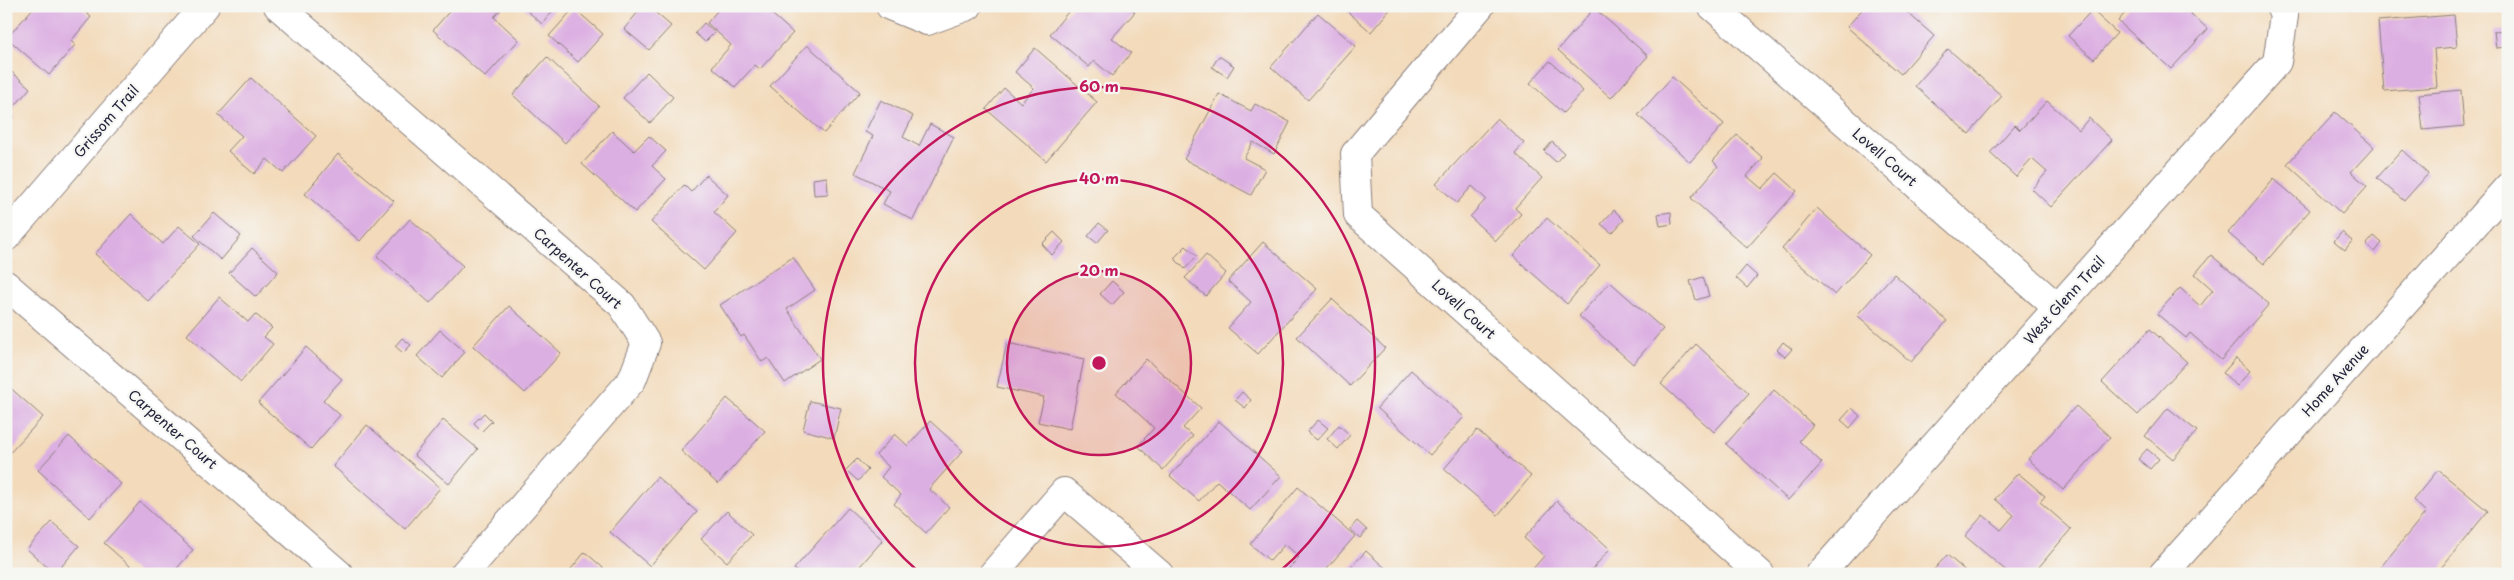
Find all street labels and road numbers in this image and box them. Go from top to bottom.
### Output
street label: Grissom Trail [68,80,144,162]
street label: Lovell Court [1848,123,1922,191]
street label: Carpenter Court [529,223,627,314]
street label: West Glenn Trail [2018,251,2110,349]
street label: Lovell Court [1427,274,1501,344]
street label: Home Avenue [2297,339,2374,421]
street label: Carpenter Court [124,384,223,474]

